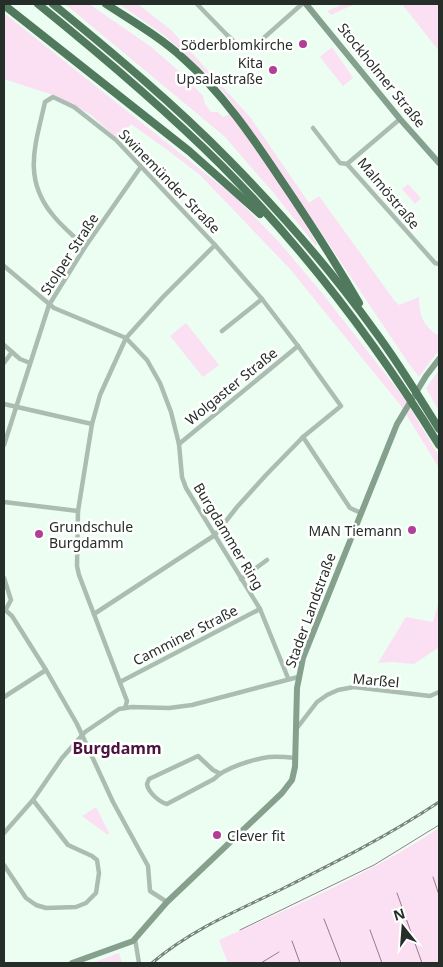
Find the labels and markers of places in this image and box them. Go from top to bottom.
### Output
place label: Söderblomkirche [181,35,293,54]
marker: Söderblomkirche [297,38,309,50]
place label: Kita Upsalastraße [176,53,263,88]
marker: Kita Upsalastraße [267,64,279,76]
place label: Grundschule Burgdamm [49,517,133,552]
place label: MAN Tiemann [309,521,402,540]
marker: MAN Tiemann [406,524,418,536]
marker: Grundschule Burgdamm [33,528,45,540]
place label: Clever fit [227,826,285,845]
marker: Clever fit [211,829,223,841]

